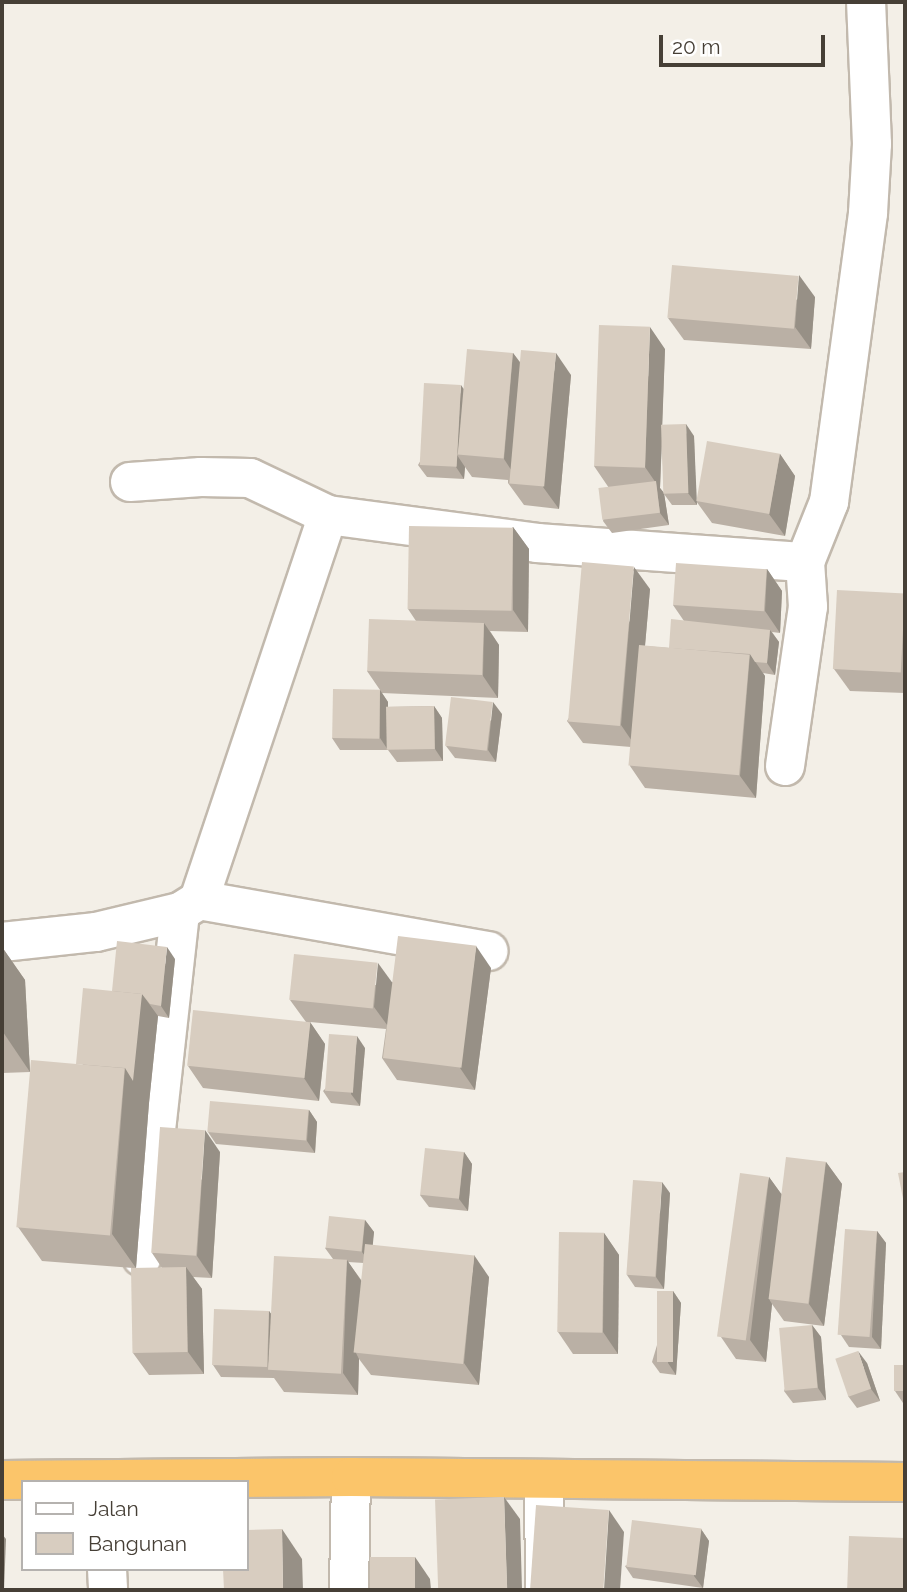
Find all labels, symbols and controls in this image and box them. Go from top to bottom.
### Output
scale bar [662,21,828,65]
text: 20 m [672,34,720,59]
legend [21,1480,248,1571]
text: Jalan [88,1496,139,1521]
text: Bangunan [88,1531,187,1556]

